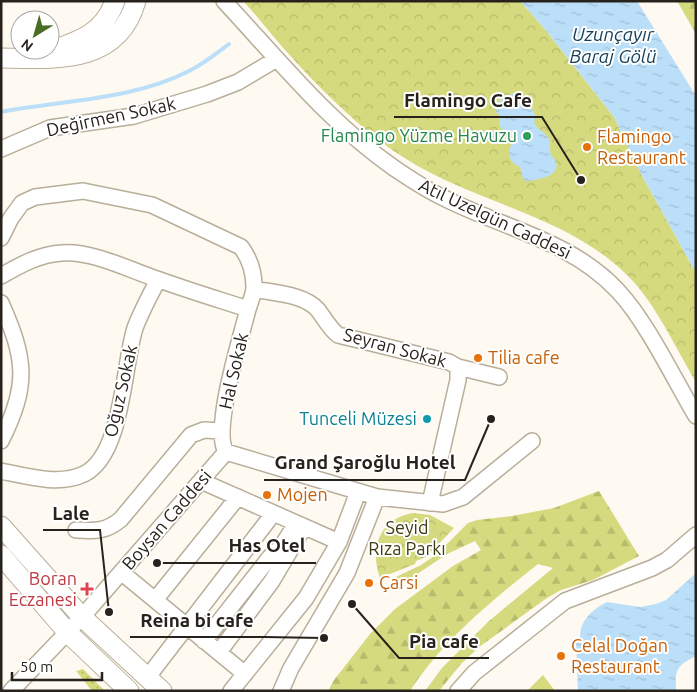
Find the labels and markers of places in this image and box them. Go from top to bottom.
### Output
callout: Flamingo Cafe [394,83,542,117]
place label: Flamingo Yüzme Havuzu [321,125,517,145]
place label: Flamingo Restaurant [597,126,686,167]
marker: Flamingo Yüzme Havuzu [521,130,533,142]
marker: Flamingo Restaurant [581,141,593,153]
place label: Tilia cafe [488,347,560,367]
marker: Tilia cafe [472,352,484,364]
place label: Tunceli Müzesi [299,408,417,428]
marker: Tunceli Müzesi [421,413,433,425]
callout: Grand Şaroğlu Hotel [264,446,465,480]
place label: Mojen [277,484,328,504]
marker: Mojen [261,489,273,501]
callout: Lale [43,496,100,530]
callout: Has Otel [219,529,316,563]
place label: Boran Eczanesi [9,568,77,609]
place label: Çarsi [379,572,418,592]
marker: Çarsi [363,577,375,589]
marker: Boran Eczanesi [81,583,93,595]
callout: Reina bi cafe [130,603,264,637]
callout: Pia cafe [399,624,489,658]
place label: Celal Doğan Restaurant [571,635,668,676]
marker: Celal Doğan Restaurant [555,650,567,662]

